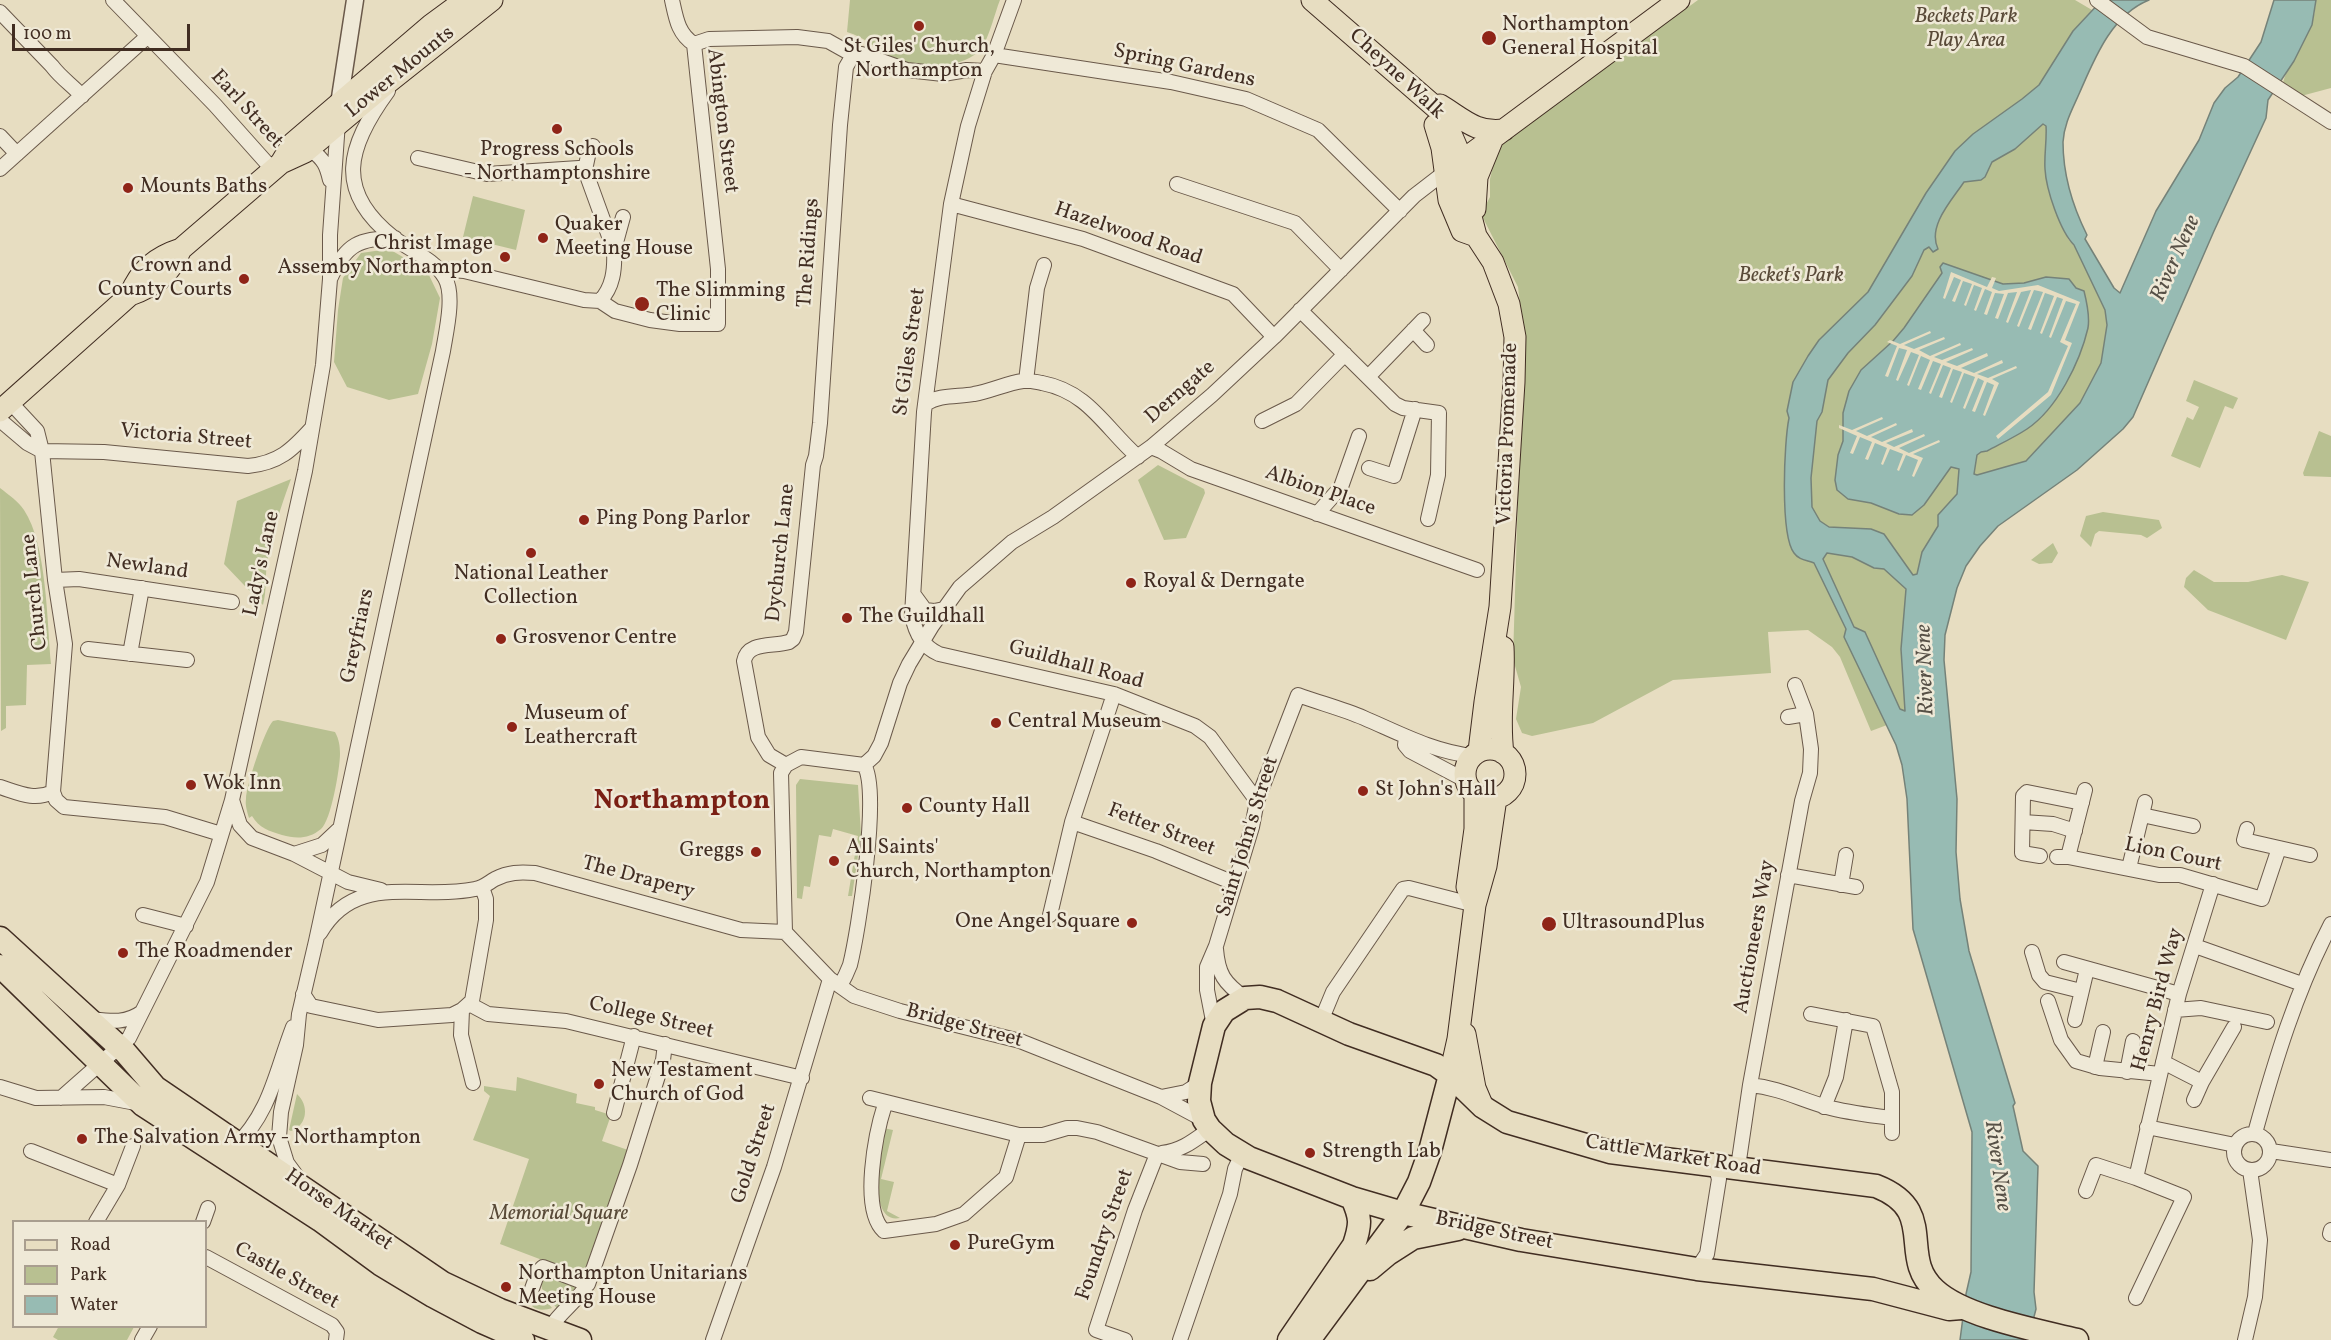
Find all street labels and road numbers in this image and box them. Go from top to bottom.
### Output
street label: Lower Mounts [341,21,461,125]
street label: Cheyne Walk [1343,24,1449,126]
street label: Spring Gardens [1111,40,1257,94]
street label: Abington Street [700,47,742,195]
street label: Earl Street [204,65,288,155]
street label: The Ridings [794,197,826,309]
street label: Hazelwood Road [1051,198,1205,272]
street label: St Giles Street [890,286,932,418]
street label: Victoria Promenade [1493,342,1525,526]
street label: Derngate [1141,356,1221,430]
street label: Victoria Street [119,420,253,456]
street label: Albion Place [1262,461,1378,523]
street label: Dychurch Lane [762,483,802,623]
street label: Lady's Lane [240,509,286,619]
street label: Church Lane [17,532,55,652]
street label: Newland [104,550,190,586]
street label: Greyfriars [337,587,381,685]
street label: Guildhall Road [1006,636,1146,696]
street label: Saint John's Street [1213,754,1285,920]
street label: Fetter Street [1104,799,1218,863]
street label: Lion Court [2122,833,2224,879]
street label: The Drapery [579,852,697,906]
street label: Auctioneers Way [1730,858,1782,1016]
street label: Henry Bird Way [2128,925,2190,1075]
street label: College Street [586,992,716,1046]
street label: Bridge Street [903,999,1025,1055]
street label: Gold Street [727,1101,783,1207]
street label: Cattle Market Road [1583,1131,1763,1183]
street label: Horse Market [279,1164,397,1258]
street label: Foundry Street [1072,1166,1140,1304]
street label: Bridge Street [1433,1207,1555,1257]
street label: Castle Street [229,1238,343,1316]

